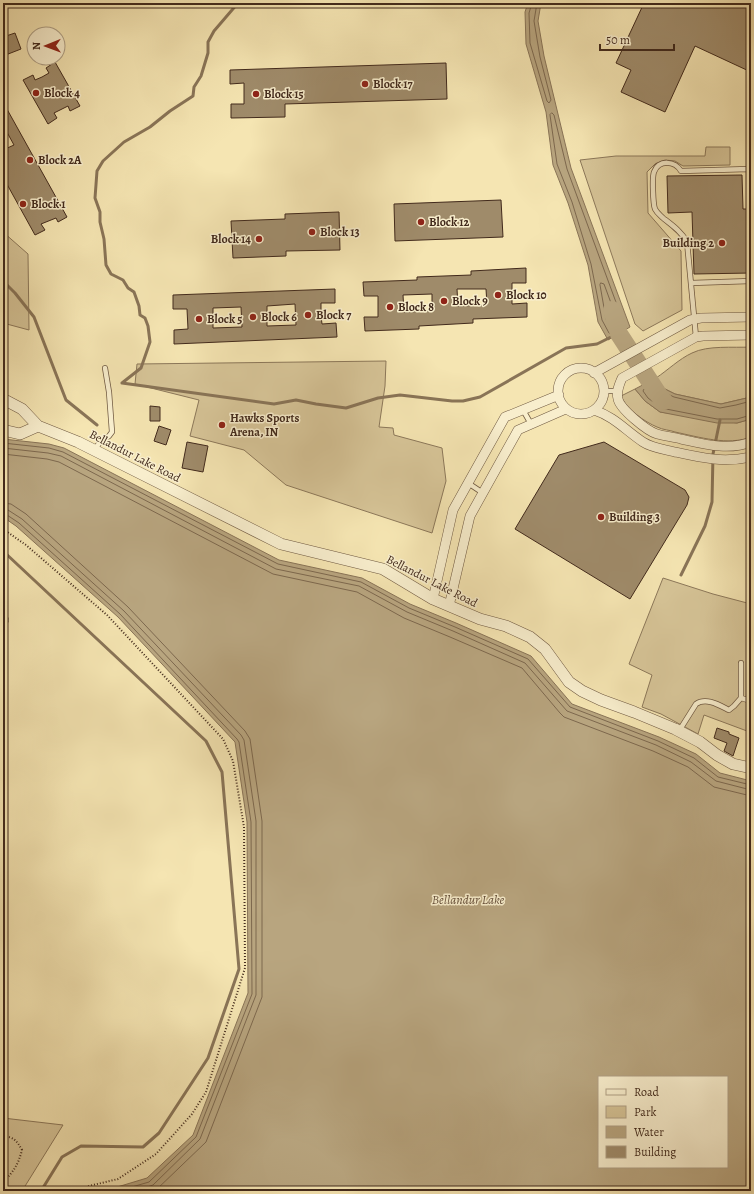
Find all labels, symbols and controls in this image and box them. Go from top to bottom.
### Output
north arrow [26,26,66,66]
scale bar [600,26,674,52]
text: 50 m [606,32,630,48]
text: N [29,42,44,50]
place label: Block 17 [373,76,414,92]
marker: Block 17 [360,79,370,89]
place label: Block 4 [44,85,80,101]
place label: Block 15 [264,86,304,102]
marker: Block 4 [31,88,41,98]
marker: Block 15 [251,89,261,99]
place label: Block 2A [38,152,82,168]
marker: Block 2A [25,155,35,165]
place label: Block 1 [31,196,66,212]
marker: Block 1 [18,199,28,209]
place label: Block 12 [429,214,470,230]
marker: Block 12 [416,217,426,227]
place label: Block 13 [320,224,360,240]
marker: Block 13 [307,227,317,237]
place label: Block 14 [211,231,251,247]
marker: Block 14 [254,234,264,244]
place label: Building 2 [663,235,714,251]
marker: Building 2 [717,238,727,248]
place label: Block 10 [506,287,547,303]
marker: Block 10 [493,290,503,300]
place label: Block 9 [452,293,488,309]
marker: Block 9 [439,296,449,306]
place label: Block 8 [398,299,434,315]
marker: Block 8 [385,302,395,312]
place label: Block 7 [316,307,352,323]
place label: Block 6 [261,309,297,325]
marker: Block 7 [303,310,313,320]
place label: Block 5 [207,311,242,327]
marker: Block 6 [248,312,258,322]
marker: Block 5 [194,314,204,324]
place label: Hawks Sports Arena, IN [229,410,299,440]
marker: Hawks Sports Arena, IN [217,420,227,430]
street label: Bellandur Lake Road [87,426,184,486]
place label: Building 3 [609,509,660,525]
marker: Building 3 [596,512,606,522]
street label: Bellandur Lake Road [384,551,481,611]
water label: Bellandur Lake [432,891,505,908]
legend [598,1076,728,1168]
text: Road [634,1084,660,1100]
text: Park [634,1104,657,1120]
text: Water [633,1124,664,1140]
text: Building [634,1144,676,1160]

